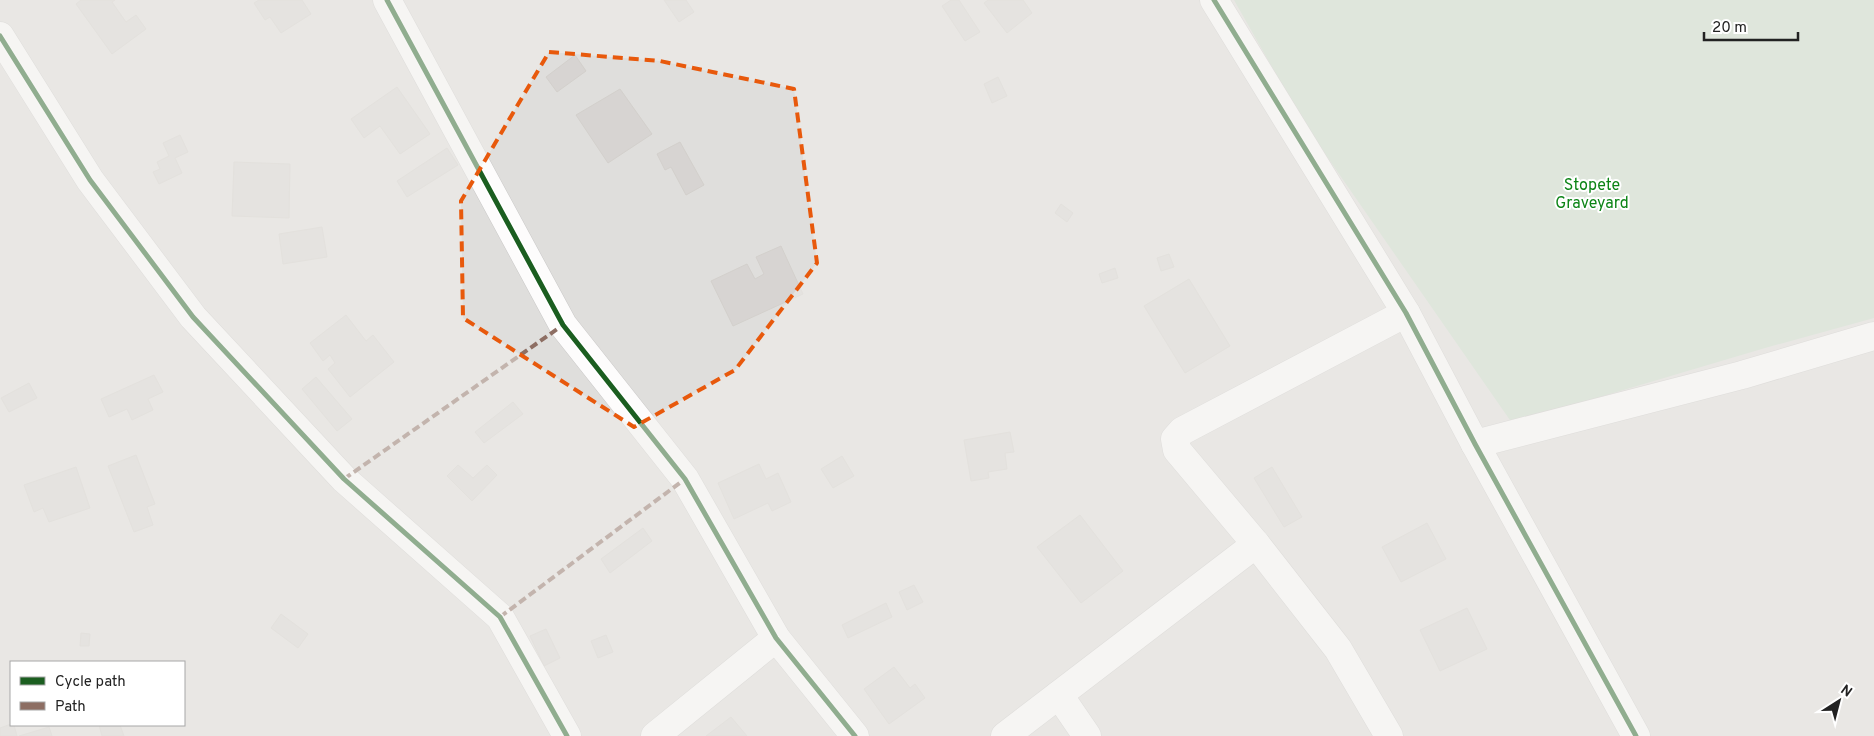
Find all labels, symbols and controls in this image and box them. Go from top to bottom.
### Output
scale bar [1704,10,1798,42]
text: 20 m [1712,19,1747,38]
park label: Stopete Graveyard [1555,176,1629,214]
legend [10,661,185,726]
text: Cycle path [55,673,126,692]
north arrow [1814,676,1864,726]
text: N [1837,682,1855,702]
text: Path [55,698,86,717]

